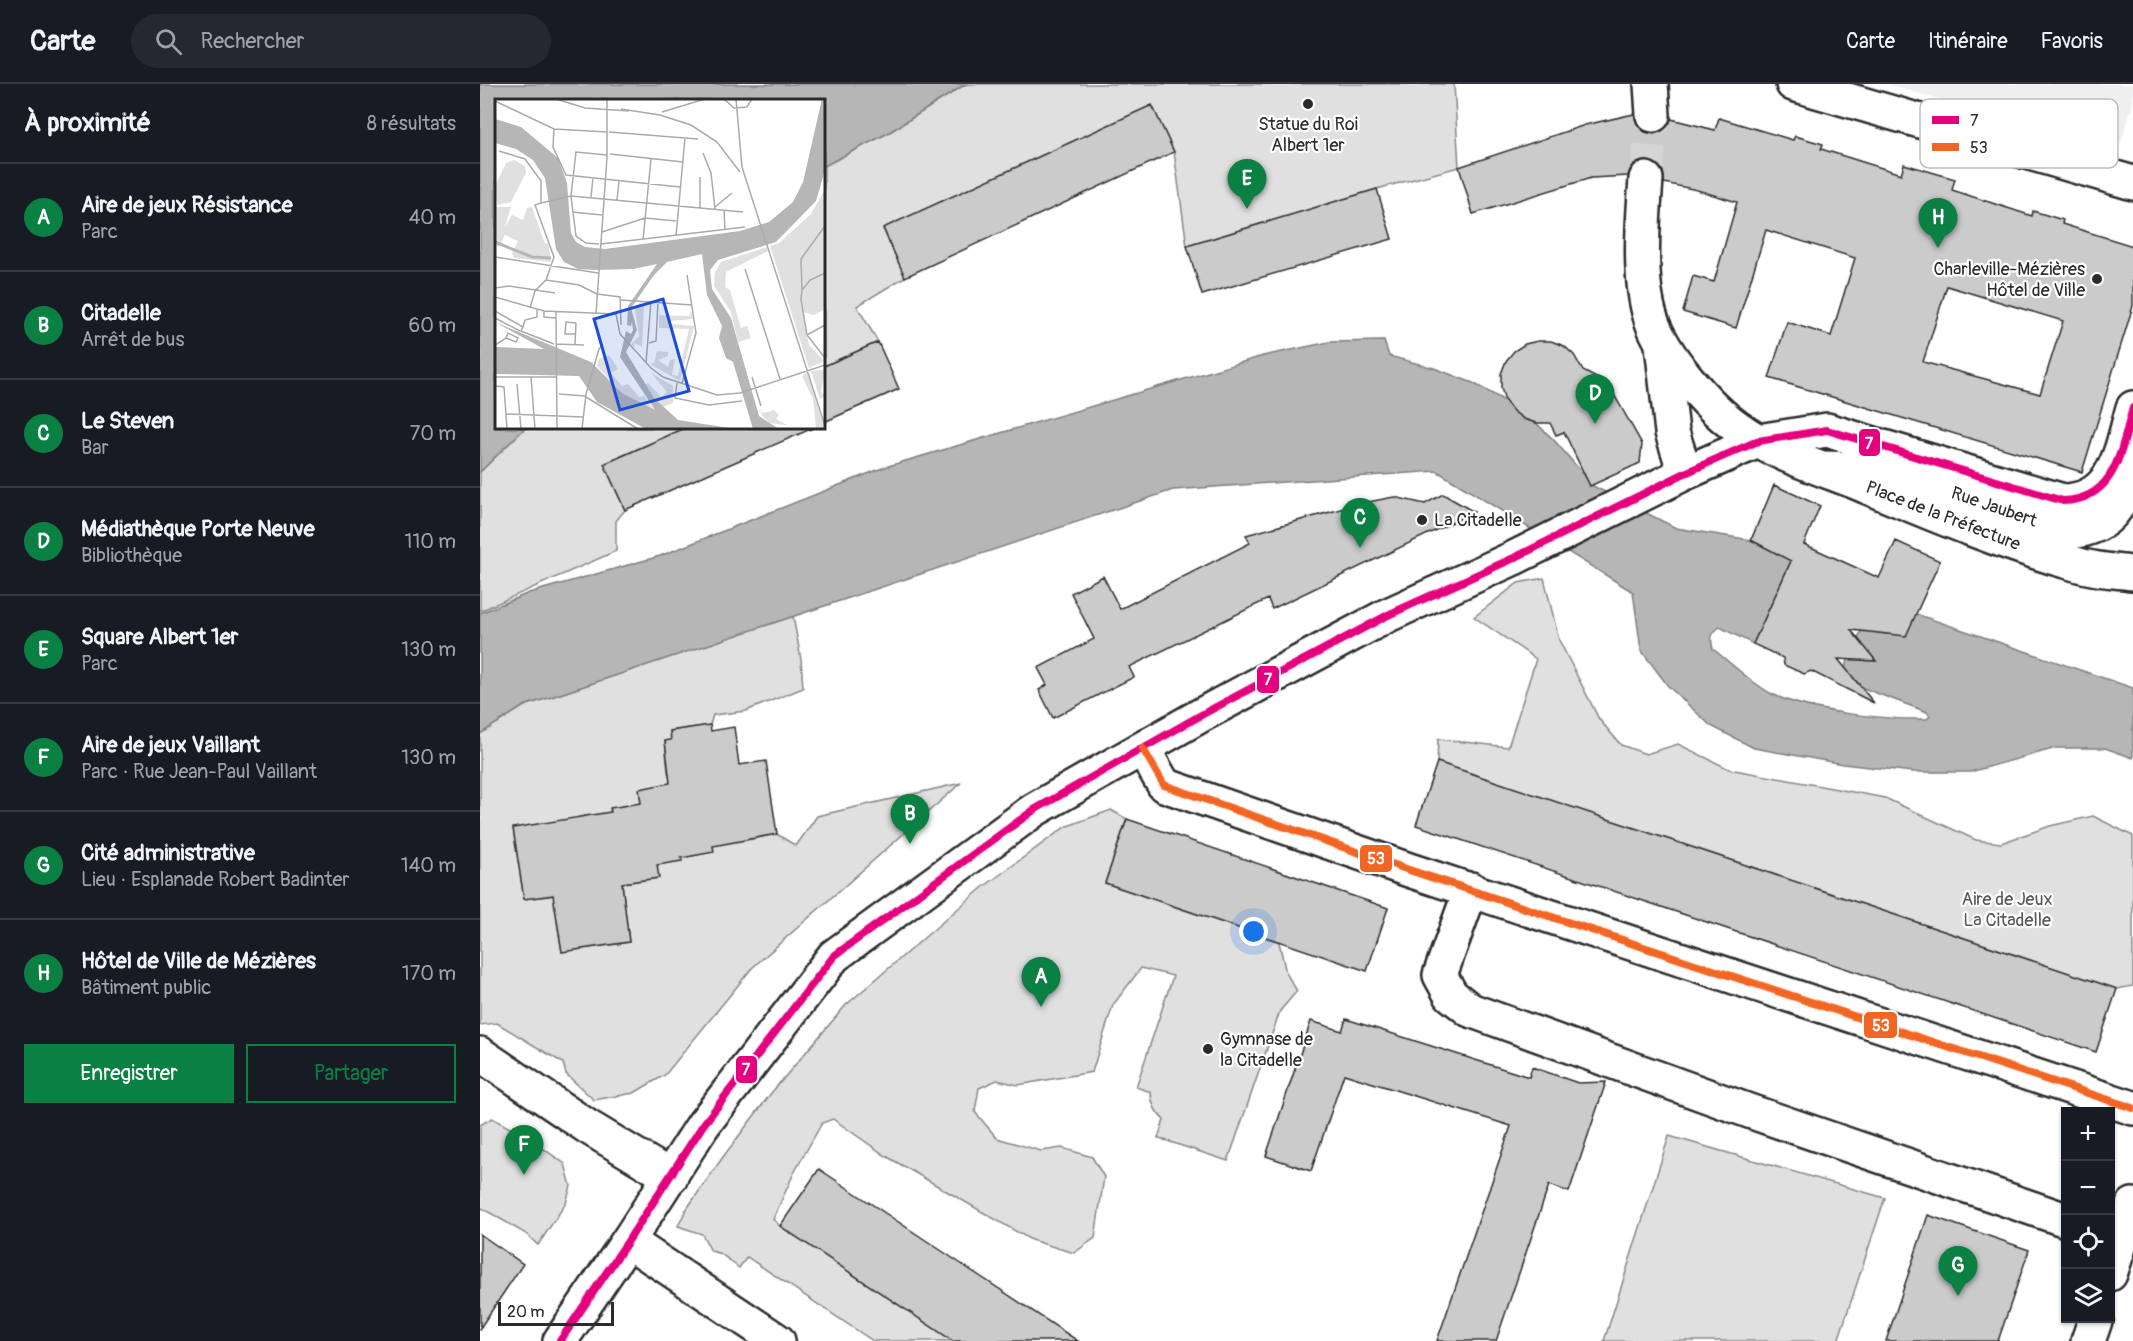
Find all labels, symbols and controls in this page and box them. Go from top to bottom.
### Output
search box [131,14,551,68]
text: Carte [30,24,95,59]
icon: search [152,25,185,58]
text: Rechercher [200,27,304,55]
text: Carte [1846,28,1895,55]
text: Itinéraire [1928,28,2008,55]
text: Favoris [2041,28,2103,55]
marker: Statue du Roi Albert 1er [1301,97,1315,111]
inset map [495,99,825,429]
legend [1920,99,2118,168]
text: À proximité [24,107,151,139]
text: 8 résultats [367,111,456,136]
text: 7 [1970,111,1979,131]
place label: Statue du Roi Albert 1er [1258,113,1358,157]
text: 53 [1970,138,1988,158]
pin: E [1228,160,1266,209]
text: Aire de jeux Résistance [81,191,293,219]
pin: H [1918,198,1958,248]
text: A [37,205,50,230]
text: 40 m [409,205,456,230]
text: Parc [81,219,118,244]
place label: Charleville-Mézières Hôtel de Ville [1933,258,2085,302]
marker: Charleville-Mézières Hôtel de Ville [2090,272,2104,286]
text: Citadelle [81,299,161,327]
text: B [38,313,49,338]
text: 60 m [409,313,456,338]
text: Arrêt de bus [81,327,184,352]
pin: D [1576,374,1614,424]
text: Le Steven [81,407,174,435]
text: C [37,421,50,446]
text: 70 m [410,421,456,446]
line badge: 7 [1858,428,1881,457]
text: 7 [1865,434,1874,454]
text: Bar [81,435,109,460]
street label: Place de la Préfecture [1862,476,2024,556]
street label: Rue Jaubert [1948,482,2041,533]
pin: C [1340,498,1380,548]
place label: La Citadelle [1434,509,1522,532]
marker: La Citadelle [1415,513,1429,527]
text: Médiathèque Porte Neuve [81,515,315,543]
text: D [37,529,50,554]
text: 110 m [405,529,456,554]
text: Bibliothèque [81,543,182,568]
text: Square Albert 1er [81,623,238,651]
text: E [38,637,49,662]
text: 130 m [401,637,456,662]
text: Parc [81,651,118,676]
line badge: 7 [1256,665,1280,694]
text: 7 [1264,670,1273,690]
text: Aire de jeux Vaillant [81,731,260,759]
text: F [37,745,50,770]
text: 130 m [401,745,456,770]
text: Parc · Rue Jean-Paul Vaillant [81,759,317,784]
pin: B [890,794,930,844]
text: Cité administrative [81,839,255,867]
line badge: 53 [1359,844,1393,873]
text: 53 [1367,849,1385,869]
text: G [37,853,50,878]
text: 140 m [401,853,456,878]
text: Lieu · Esplanade Robert Badinter [81,867,349,892]
park label: Aire de Jeux La Citadelle [1961,888,2053,932]
your location [1239,917,1268,946]
text: Hôtel de Ville de Mézières [81,947,316,975]
pin: A [1022,958,1060,1007]
text: H [37,961,50,986]
text: 170 m [402,961,456,986]
text: Bâtiment public [81,975,211,1000]
line badge: 53 [1863,1011,1898,1039]
text: 53 [1872,1016,1890,1036]
place label: Gymnase de la Citadelle [1220,1028,1313,1072]
marker: Gymnase de la Citadelle [1201,1042,1215,1056]
button: Enregistrer [24,1044,234,1103]
button: Partager [246,1044,456,1103]
line badge: 7 [735,1055,758,1084]
text: 7 [742,1060,751,1080]
map controls [2061,1107,2115,1323]
button: + [2061,1107,2115,1161]
pin: F [504,1126,543,1175]
button: − [2061,1161,2115,1215]
button: locate [2061,1215,2115,1269]
pin: G [1938,1246,1978,1296]
button: layers [2061,1269,2115,1323]
scale bar [498,1299,614,1326]
text: 20 m [507,1302,545,1322]

